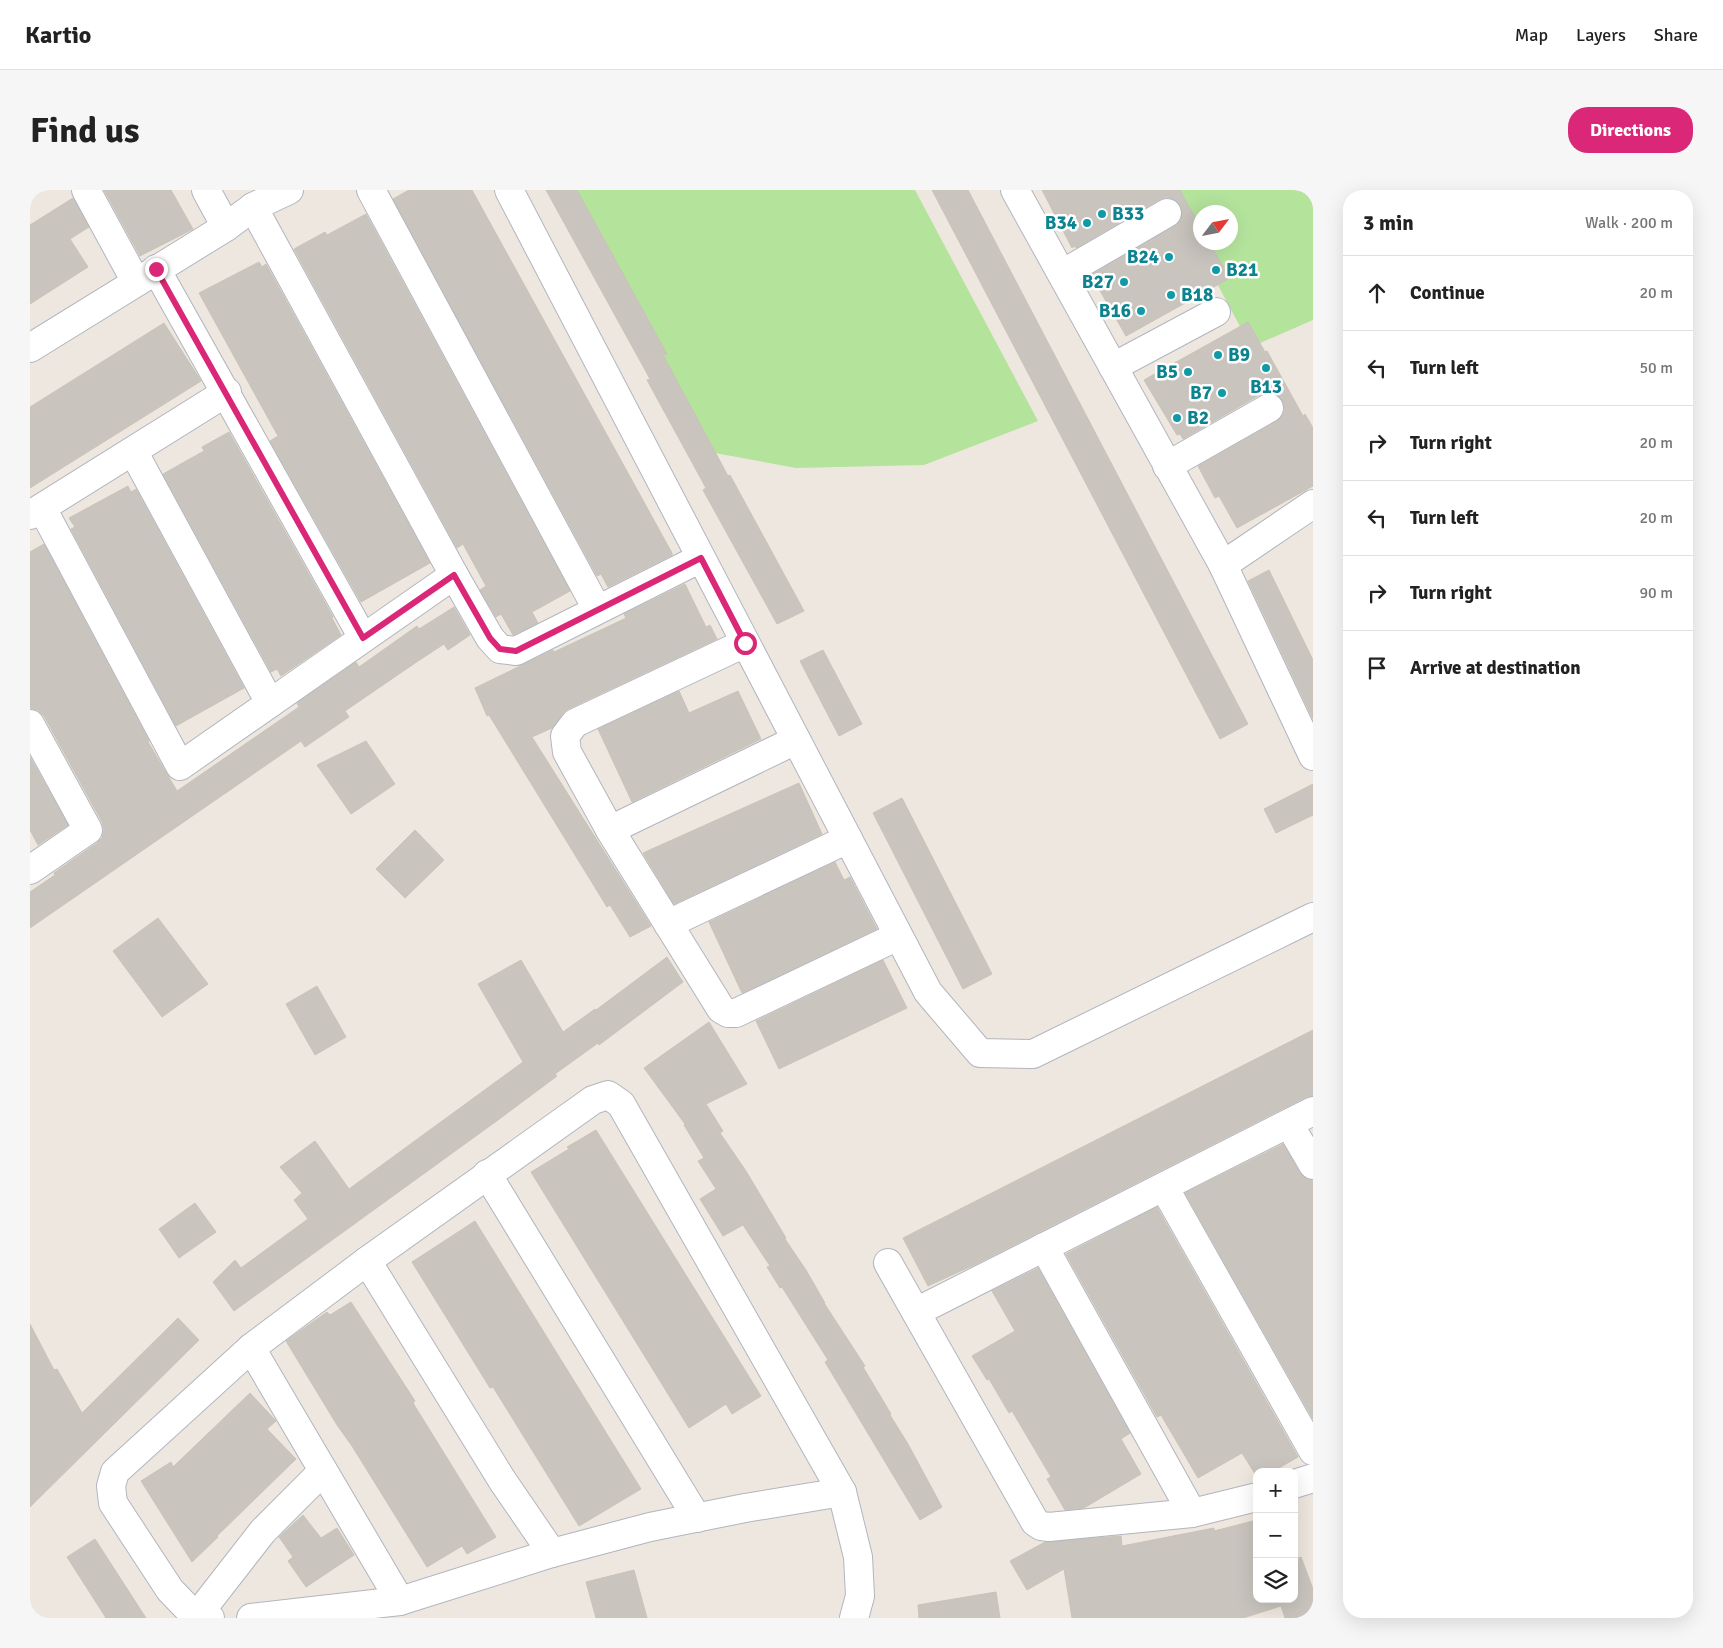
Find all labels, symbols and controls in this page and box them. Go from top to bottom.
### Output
text: Kartio [25,20,91,50]
text: Map [1515,24,1548,46]
text: Layers [1576,24,1626,46]
text: Share [1654,24,1698,46]
button: Directions [1568,107,1693,153]
text: Find us [30,109,140,152]
place label: B33 [1112,202,1144,226]
north arrow [1193,205,1238,250]
marker: B33 [1096,208,1108,220]
text: 3 min [1363,210,1414,236]
place label: B34 [1045,211,1077,235]
text: Walk · 200 m [1585,213,1673,233]
marker: B34 [1081,217,1093,229]
place label: B24 [1127,245,1159,269]
marker: B24 [1163,251,1175,263]
route end [145,258,168,281]
place label: B21 [1226,258,1258,282]
marker: B21 [1210,264,1222,276]
place label: B27 [1082,270,1114,294]
marker: B27 [1118,276,1130,288]
icon: ahead [1363,279,1391,307]
text: Continue [1410,281,1485,305]
place label: B18 [1181,283,1213,307]
text: 20 m [1639,283,1673,303]
marker: B18 [1165,289,1177,301]
place label: B16 [1099,299,1131,323]
marker: B16 [1135,305,1147,317]
place label: B9 [1228,343,1250,367]
marker: B9 [1212,349,1224,361]
icon: left [1363,354,1391,382]
text: Turn left [1410,356,1479,380]
text: 50 m [1639,358,1673,378]
place label: B5 [1156,360,1178,384]
marker: B13 [1260,362,1272,374]
marker: B5 [1182,366,1194,378]
place label: B13 [1250,375,1282,399]
place label: B7 [1190,381,1212,405]
marker: B7 [1216,387,1228,399]
place label: B2 [1187,406,1209,430]
marker: B2 [1171,412,1183,424]
icon: right [1363,429,1391,457]
text: Turn right [1410,431,1492,455]
text: 20 m [1639,433,1673,453]
icon: left [1363,504,1391,532]
text: Turn left [1410,506,1479,530]
text: 20 m [1639,508,1673,528]
icon: right [1363,579,1391,607]
text: Turn right [1410,581,1492,605]
text: 90 m [1639,583,1673,603]
route start [734,632,757,655]
icon: arrive [1363,654,1391,682]
text: Arrive at destination [1410,656,1581,680]
map controls [1253,1468,1298,1603]
button: + [1253,1468,1298,1513]
button: − [1253,1513,1298,1558]
button: layers [1253,1558,1298,1603]

